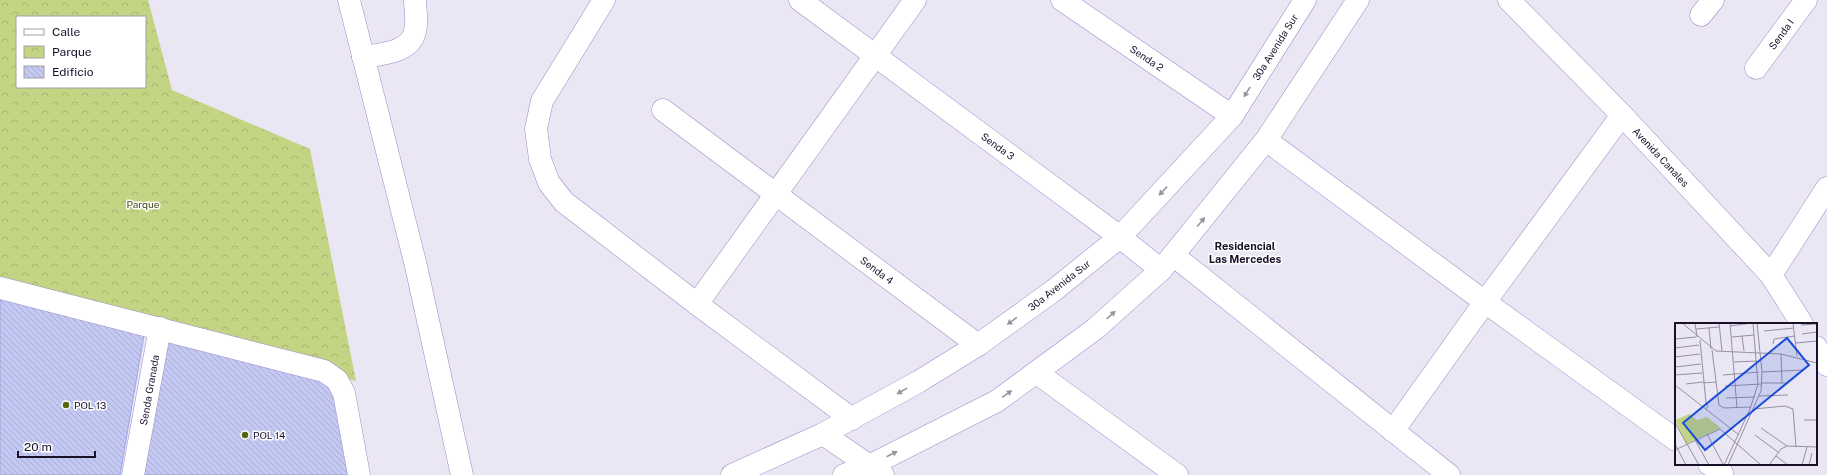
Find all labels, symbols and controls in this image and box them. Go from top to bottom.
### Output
street label: 30a Avenida Sur [1250,11,1300,82]
legend [16,16,146,88]
street label: Senda I [1766,16,1796,52]
text: Calle [52,25,81,39]
street label: Senda 2 [1128,42,1166,74]
text: Parque [52,45,92,59]
text: Edificio [52,65,94,79]
one-way arrow [1243,87,1251,97]
street label: Avenida Canales [1631,125,1691,189]
street label: Senda 3 [979,130,1017,162]
one-way arrow [1158,186,1168,196]
park label: Parque [126,198,160,210]
one-way arrow [1196,216,1205,227]
district label: Residencial Las Mercedes [1209,240,1282,265]
street label: Senda 4 [858,254,896,286]
street label: 30a Avenida Sur [1025,257,1093,313]
one-way arrow [1106,311,1115,320]
one-way arrow [1006,317,1017,325]
inset map [1675,323,1817,465]
street label: Senda Granada [137,354,161,426]
one-way arrow [897,388,908,395]
one-way arrow [1002,390,1013,398]
place label: POL 13 [74,399,106,411]
marker: POL 13 [61,400,71,410]
place label: POL 14 [253,429,285,441]
marker: POL 14 [240,430,250,440]
scale bar [18,433,95,459]
text: 20 m [24,440,52,454]
one-way arrow [886,451,898,457]

